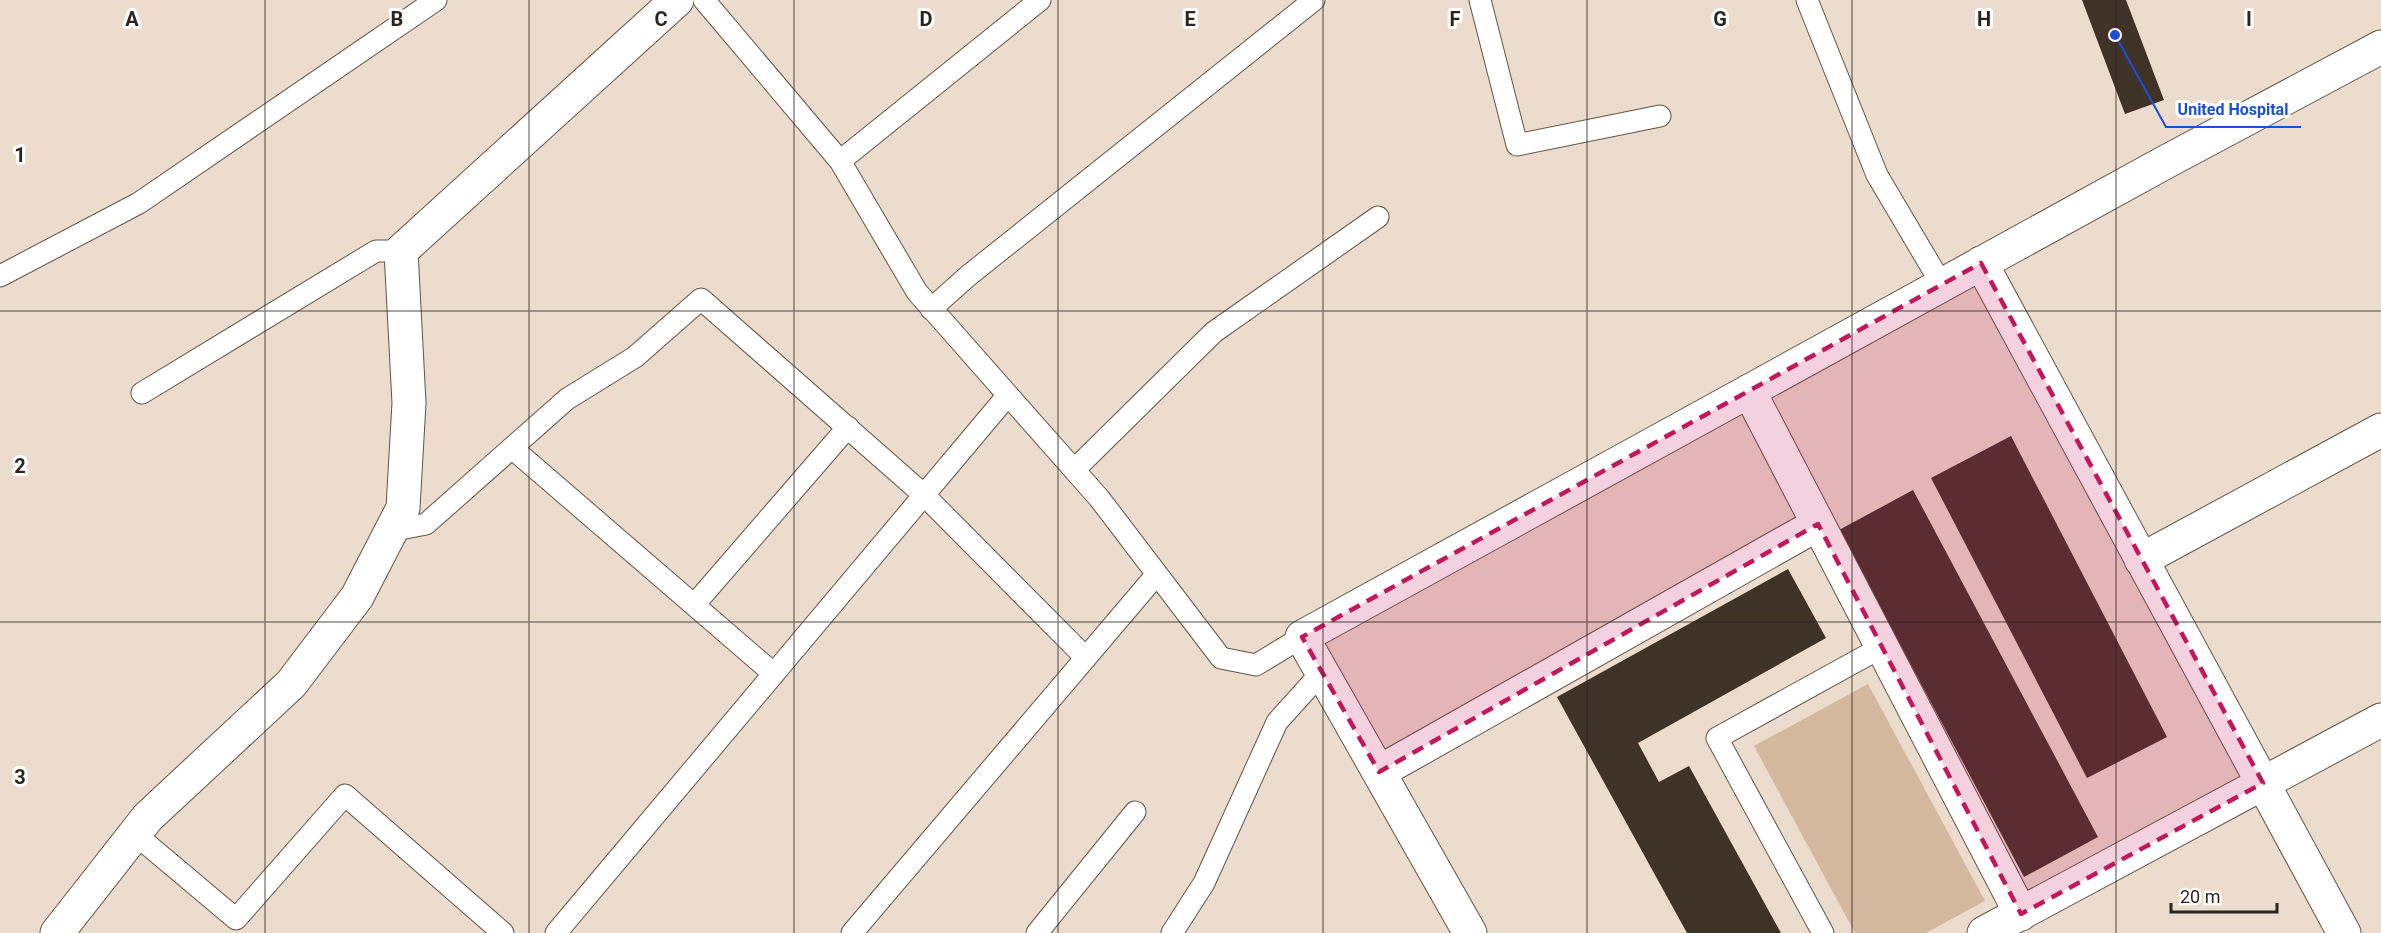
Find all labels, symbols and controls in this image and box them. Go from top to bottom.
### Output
text: A [125,7,139,31]
text: B [391,7,403,31]
text: C [654,7,668,31]
text: D [920,7,933,31]
text: E [1184,7,1196,31]
text: F [1450,7,1461,31]
text: G [1713,7,1727,31]
text: H [1977,7,1991,31]
text: I [2246,7,2252,31]
callout: United Hospital [2166,93,2301,127]
text: United Hospital [2178,100,2288,119]
text: 1 [14,143,26,167]
text: 2 [14,454,26,478]
text: 3 [14,765,26,789]
scale bar [2171,876,2278,914]
text: 20 m [2180,886,2220,907]

